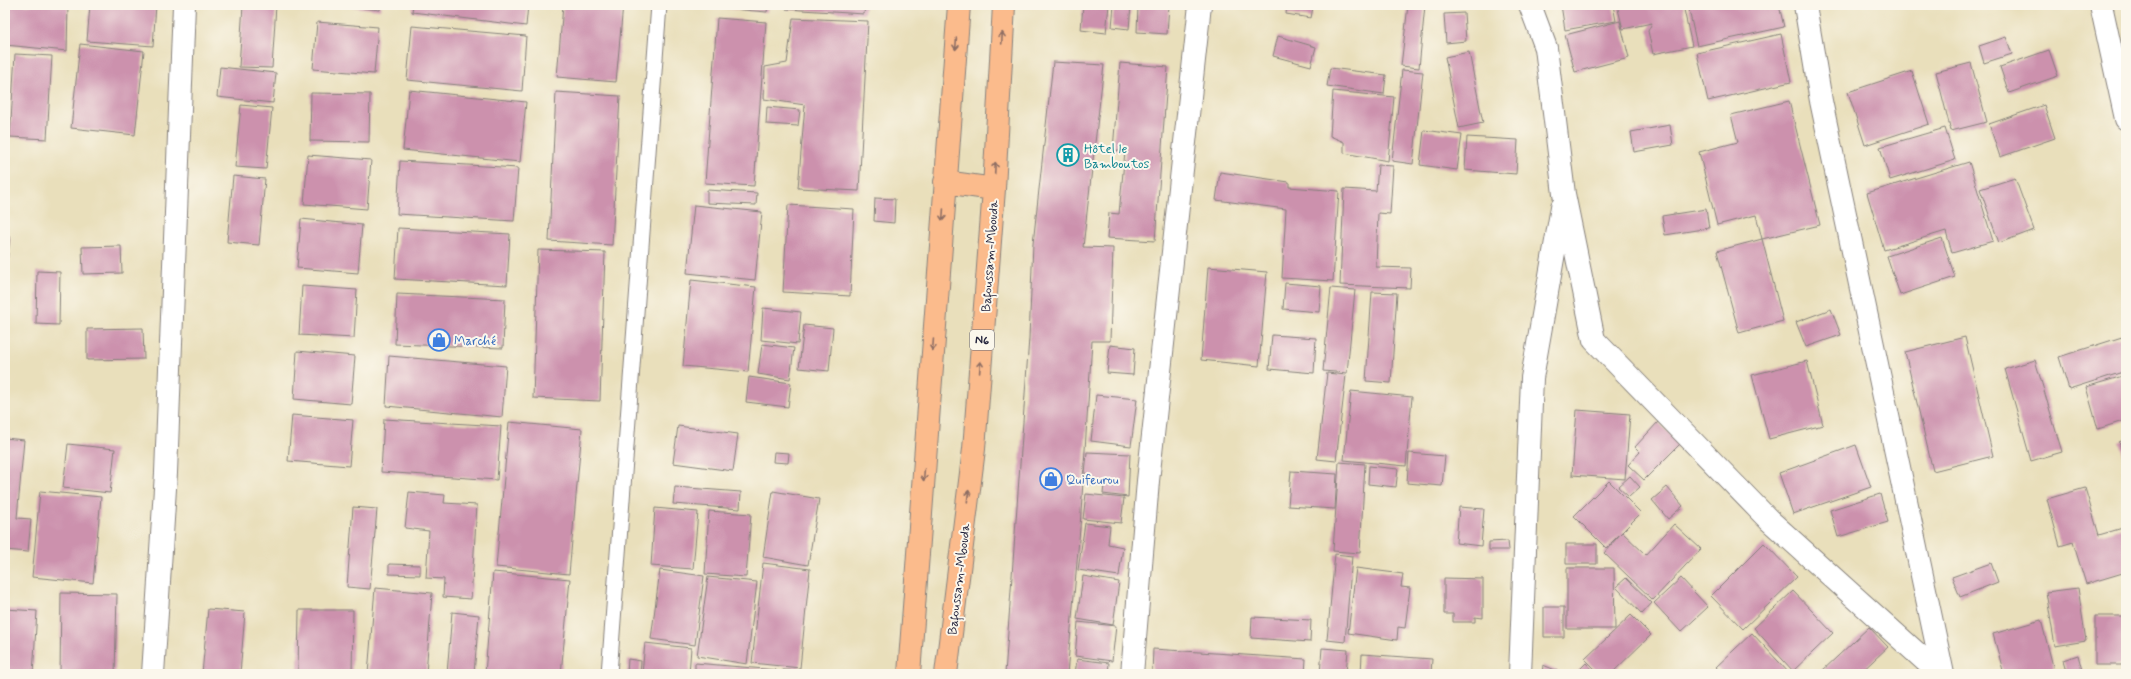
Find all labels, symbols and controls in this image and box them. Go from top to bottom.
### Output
one-way arrow [999,32,1006,45]
one-way arrow [952,37,959,50]
place label: Hôtel le Bamboutos [1084,141,1150,173]
building icon: Hôtel le Bamboutos [1055,142,1081,168]
one-way arrow [992,162,999,175]
street label: Bafoussam-Mbouda [978,199,1005,313]
one-way arrow [939,208,946,221]
shop icon: Marché [426,327,452,353]
road number: N6 [970,330,994,350]
place label: Marché [454,333,496,350]
one-way arrow [930,338,937,351]
one-way arrow [977,361,984,374]
shop icon: Quifeurou [1038,466,1064,492]
one-way arrow [920,468,927,481]
place label: Quifeurou [1066,472,1119,489]
one-way arrow [964,490,972,503]
street label: Bafoussam-Mbouda [944,522,977,636]

